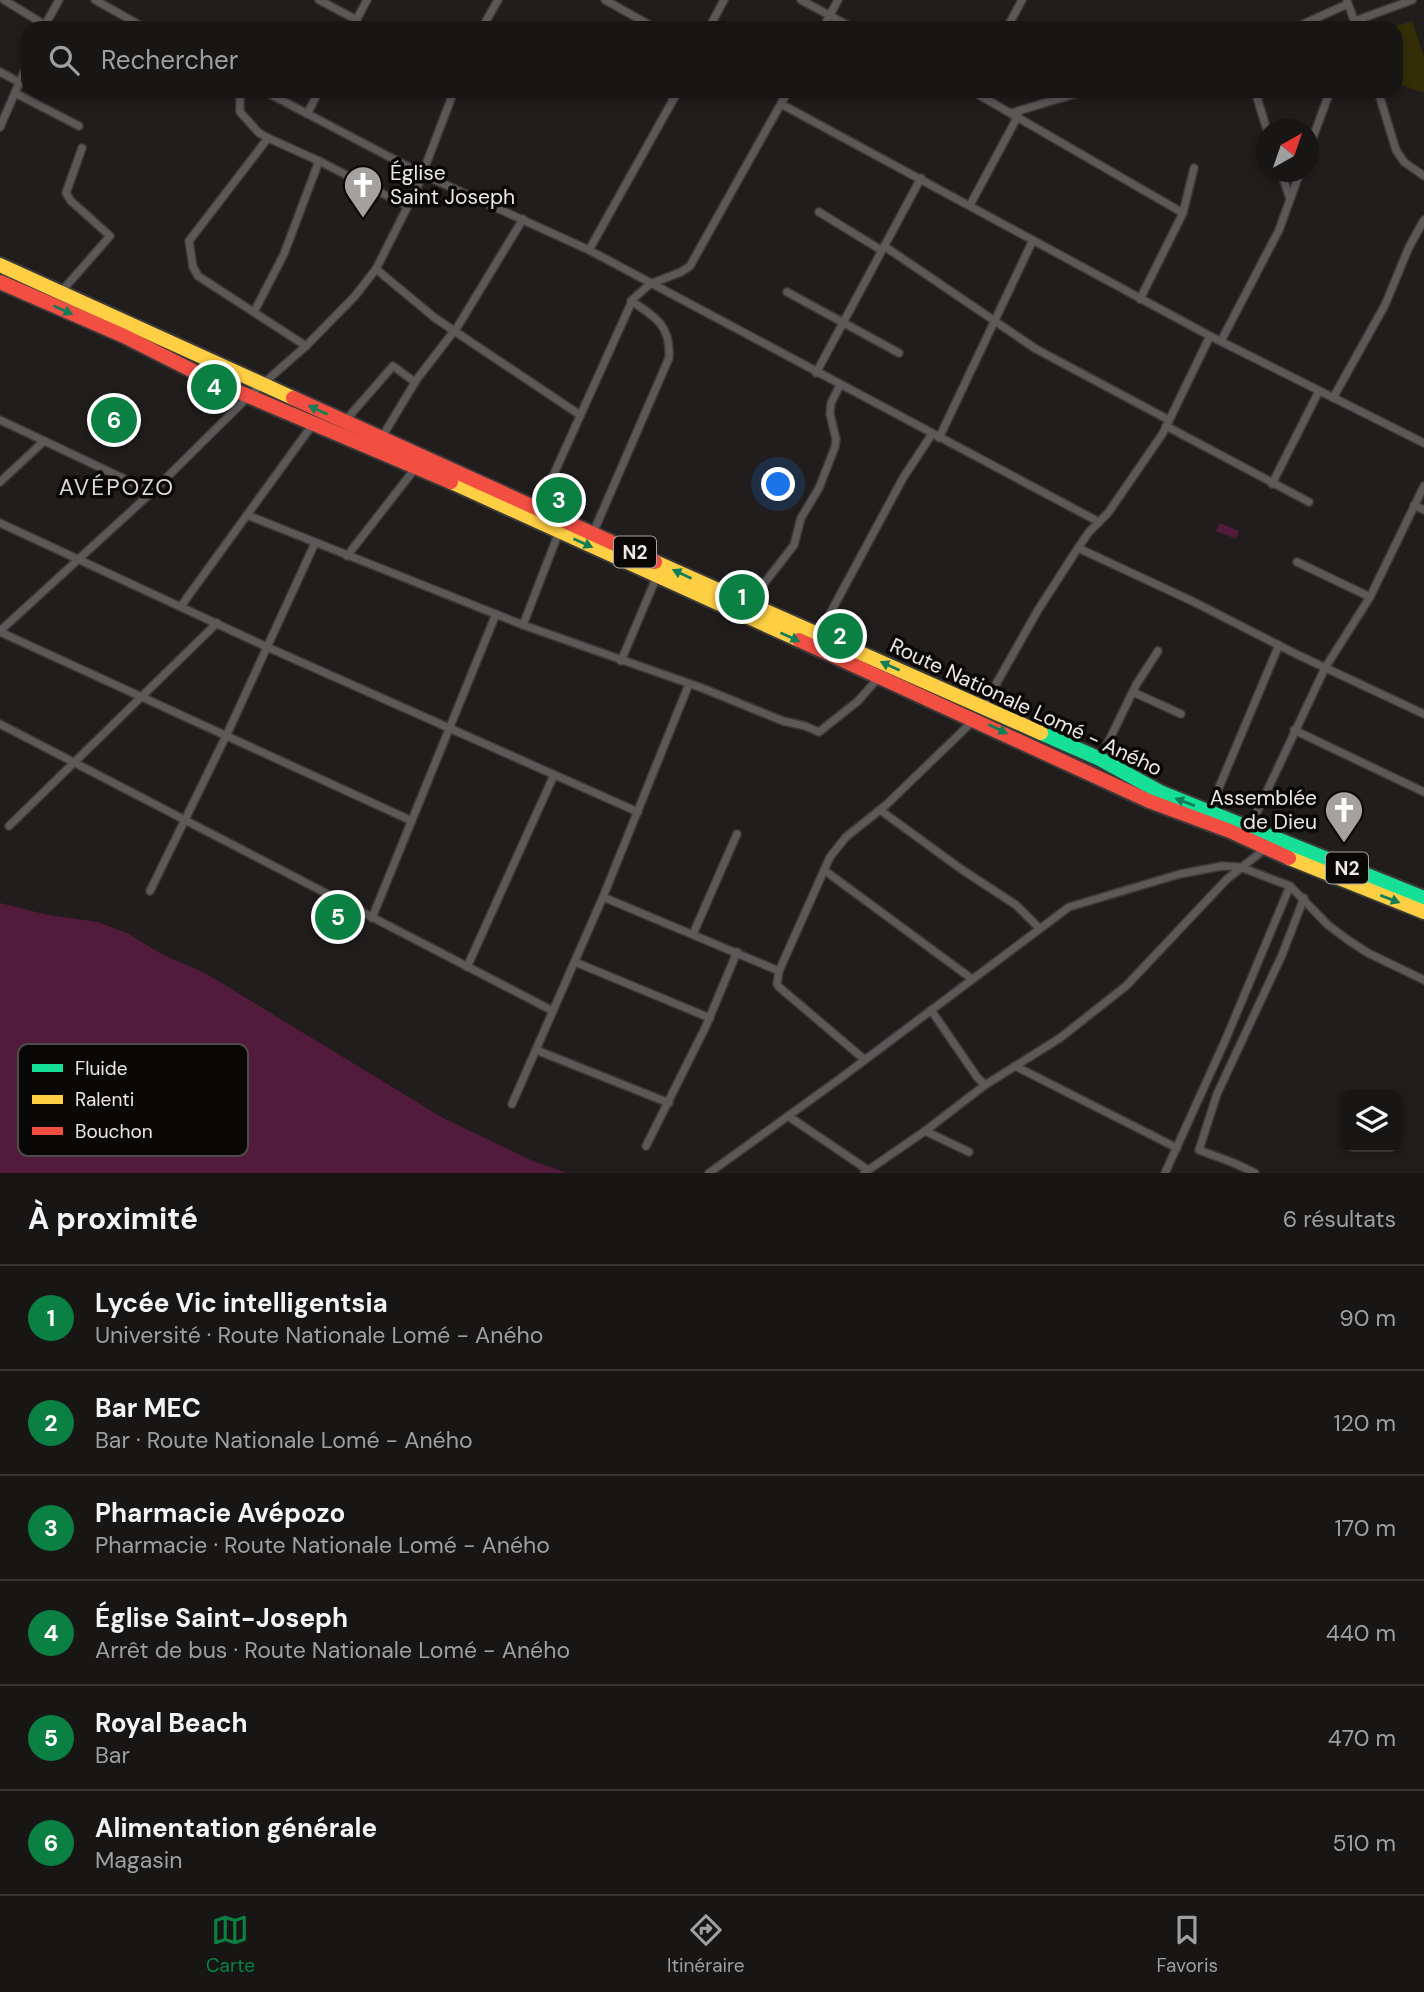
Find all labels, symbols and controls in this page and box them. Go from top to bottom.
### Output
search box [21,21,1403,98]
icon: search [45,41,83,79]
text: Rechercher [101,43,238,77]
north arrow [1256,119,1319,182]
place label: Église Saint Joseph [390,159,515,211]
church icon: Église Saint Joseph [342,164,384,219]
one-way arrow [52,304,73,315]
pin: 4 [191,361,237,413]
pin: 6 [91,394,137,446]
one-way arrow [308,404,328,416]
your location [761,467,795,501]
district label: AVÉPOZO [59,472,175,502]
pin: 3 [536,474,582,526]
road number: N2 [614,537,656,568]
one-way arrow [572,538,593,549]
one-way arrow [672,568,692,580]
pin: 1 [719,571,765,623]
pin: 2 [817,610,863,662]
one-way arrow [780,631,800,643]
street label: Route Nationale Lomé - Aného [885,631,1167,783]
one-way arrow [879,660,900,671]
one-way arrow [988,724,1008,735]
place label: Assemblée de Dieu [1210,784,1317,836]
church icon: Assemblée de Dieu [1323,789,1365,844]
one-way arrow [1175,796,1196,807]
road number: N2 [1326,852,1368,884]
pin: 5 [315,891,361,943]
one-way arrow [1380,893,1401,904]
legend [18,1044,248,1156]
text: Fluide [75,1056,128,1081]
text: Ralenti [75,1087,134,1112]
map controls [1340,1089,1403,1152]
button: layers [1340,1089,1403,1152]
text: Bouchon [75,1119,153,1144]
text: À proximité [28,1199,198,1238]
text: 6 résultats [1283,1204,1396,1234]
text: Lycée Vic intelligentsia [95,1286,388,1320]
text: 1 [47,1303,55,1333]
text: 90 m [1339,1303,1396,1333]
text: Université · Route Nationale Lomé - Aného [95,1320,543,1350]
text: Bar MEC [95,1391,201,1425]
text: 2 [44,1408,58,1438]
text: 120 m [1333,1408,1396,1438]
text: Bar · Route Nationale Lomé - Aného [95,1425,473,1455]
text: Pharmacie Avépozo [95,1496,345,1530]
text: 3 [44,1513,58,1543]
text: 170 m [1335,1513,1396,1543]
text: Pharmacie · Route Nationale Lomé - Aného [95,1530,550,1560]
text: Église Saint-Joseph [95,1601,348,1635]
text: 4 [44,1618,58,1648]
text: 440 m [1326,1618,1396,1648]
text: Arrêt de bus · Route Nationale Lomé - Aného [95,1635,570,1665]
text: Royal Beach [95,1706,248,1740]
text: 5 [44,1723,58,1753]
text: 470 m [1328,1723,1396,1753]
text: Bar [95,1740,130,1770]
text: Alimentation générale [95,1811,377,1845]
text: 6 [44,1828,58,1858]
text: 510 m [1332,1828,1396,1858]
text: Magasin [95,1845,182,1875]
tab: Carte [206,1911,255,1978]
tab: Itinéraire [667,1911,745,1978]
tab: Favoris [1157,1911,1218,1978]

